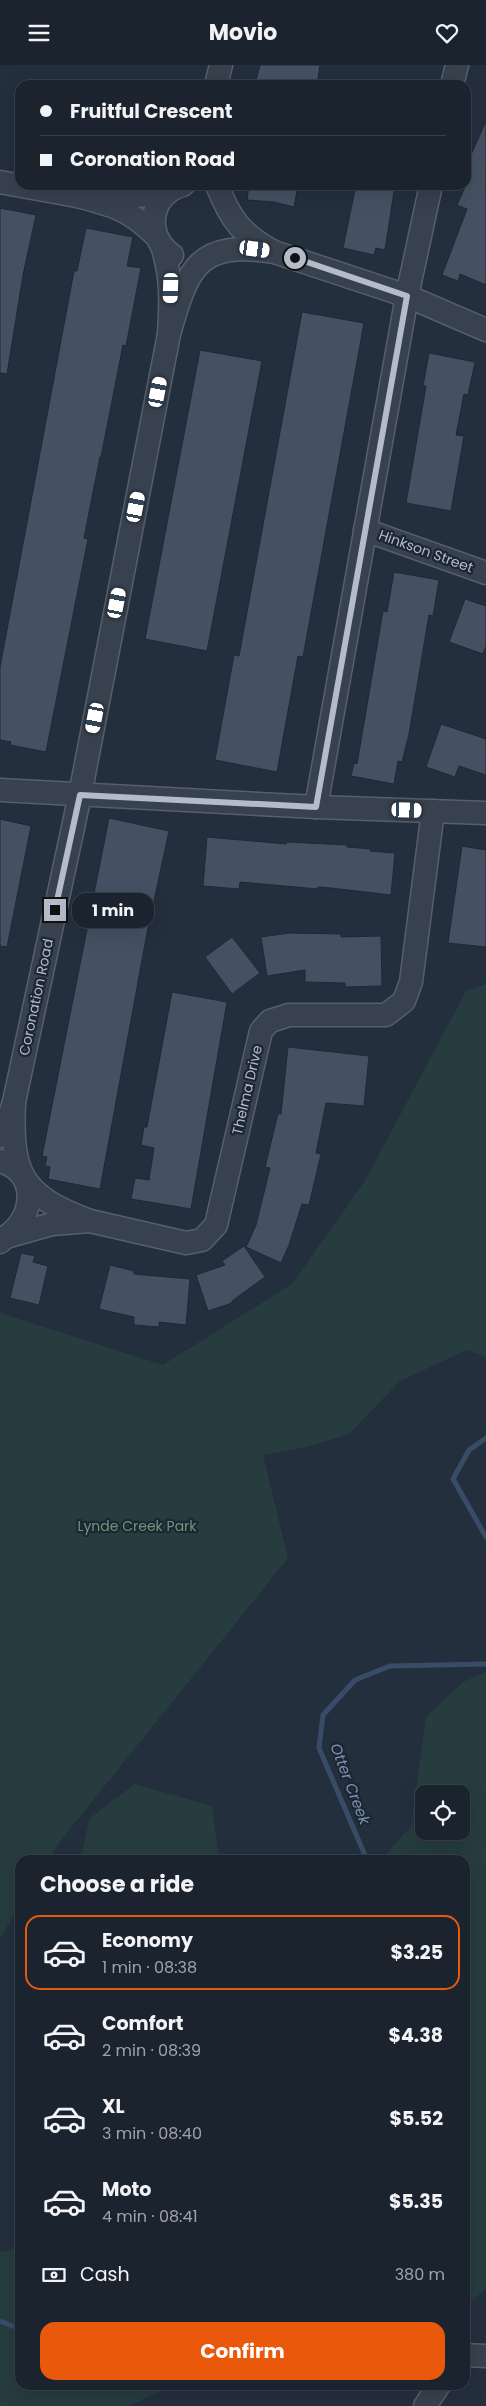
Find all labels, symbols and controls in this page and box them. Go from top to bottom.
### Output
text: Movio [209,17,277,48]
icon: menu [25,19,53,47]
icon: heart [433,19,461,47]
text: Fruitful Crescent [70,98,233,125]
text: Coronation Road [70,146,235,173]
car [239,239,270,259]
route start [284,247,306,269]
car [162,273,179,303]
car [147,376,168,408]
car [125,491,146,523]
street label: Hinkson Street [376,525,476,577]
car [106,587,127,619]
car [84,702,105,734]
car [391,802,422,818]
callout: 1 min [72,893,155,927]
route end [44,899,66,921]
text: 1 min [92,899,134,922]
street label: Coronation Road [14,937,58,1057]
street label: Thelma Drive [227,1043,267,1137]
park label: Lynde Creek Park [77,1516,197,1536]
water label: Otter Creek [325,1740,376,1829]
map controls [415,1785,470,1840]
button: locate [415,1785,470,1840]
text: Choose a ride [40,1869,194,1900]
text: Economy [102,1927,193,1954]
icon: car [42,1930,87,1975]
text: $3.25 [390,1939,443,1966]
text: 1 min · 08:38 [102,1956,197,1979]
text: Comfort [102,2010,184,2037]
icon: car [42,2013,87,2058]
text: $4.38 [388,2022,443,2049]
text: 2 min · 08:39 [102,2039,201,2062]
text: XL [102,2093,125,2120]
icon: car [42,2096,87,2141]
text: $5.52 [390,2105,443,2132]
text: 3 min · 08:40 [102,2122,202,2145]
text: Moto [102,2176,151,2203]
icon: car [42,2179,87,2224]
text: $5.35 [389,2188,443,2215]
text: 4 min · 08:41 [102,2205,198,2228]
icon: cash [40,2261,68,2289]
text: Cash [80,2261,130,2288]
text: 380 m [395,2263,445,2286]
button: Confirm [40,2322,445,2380]

